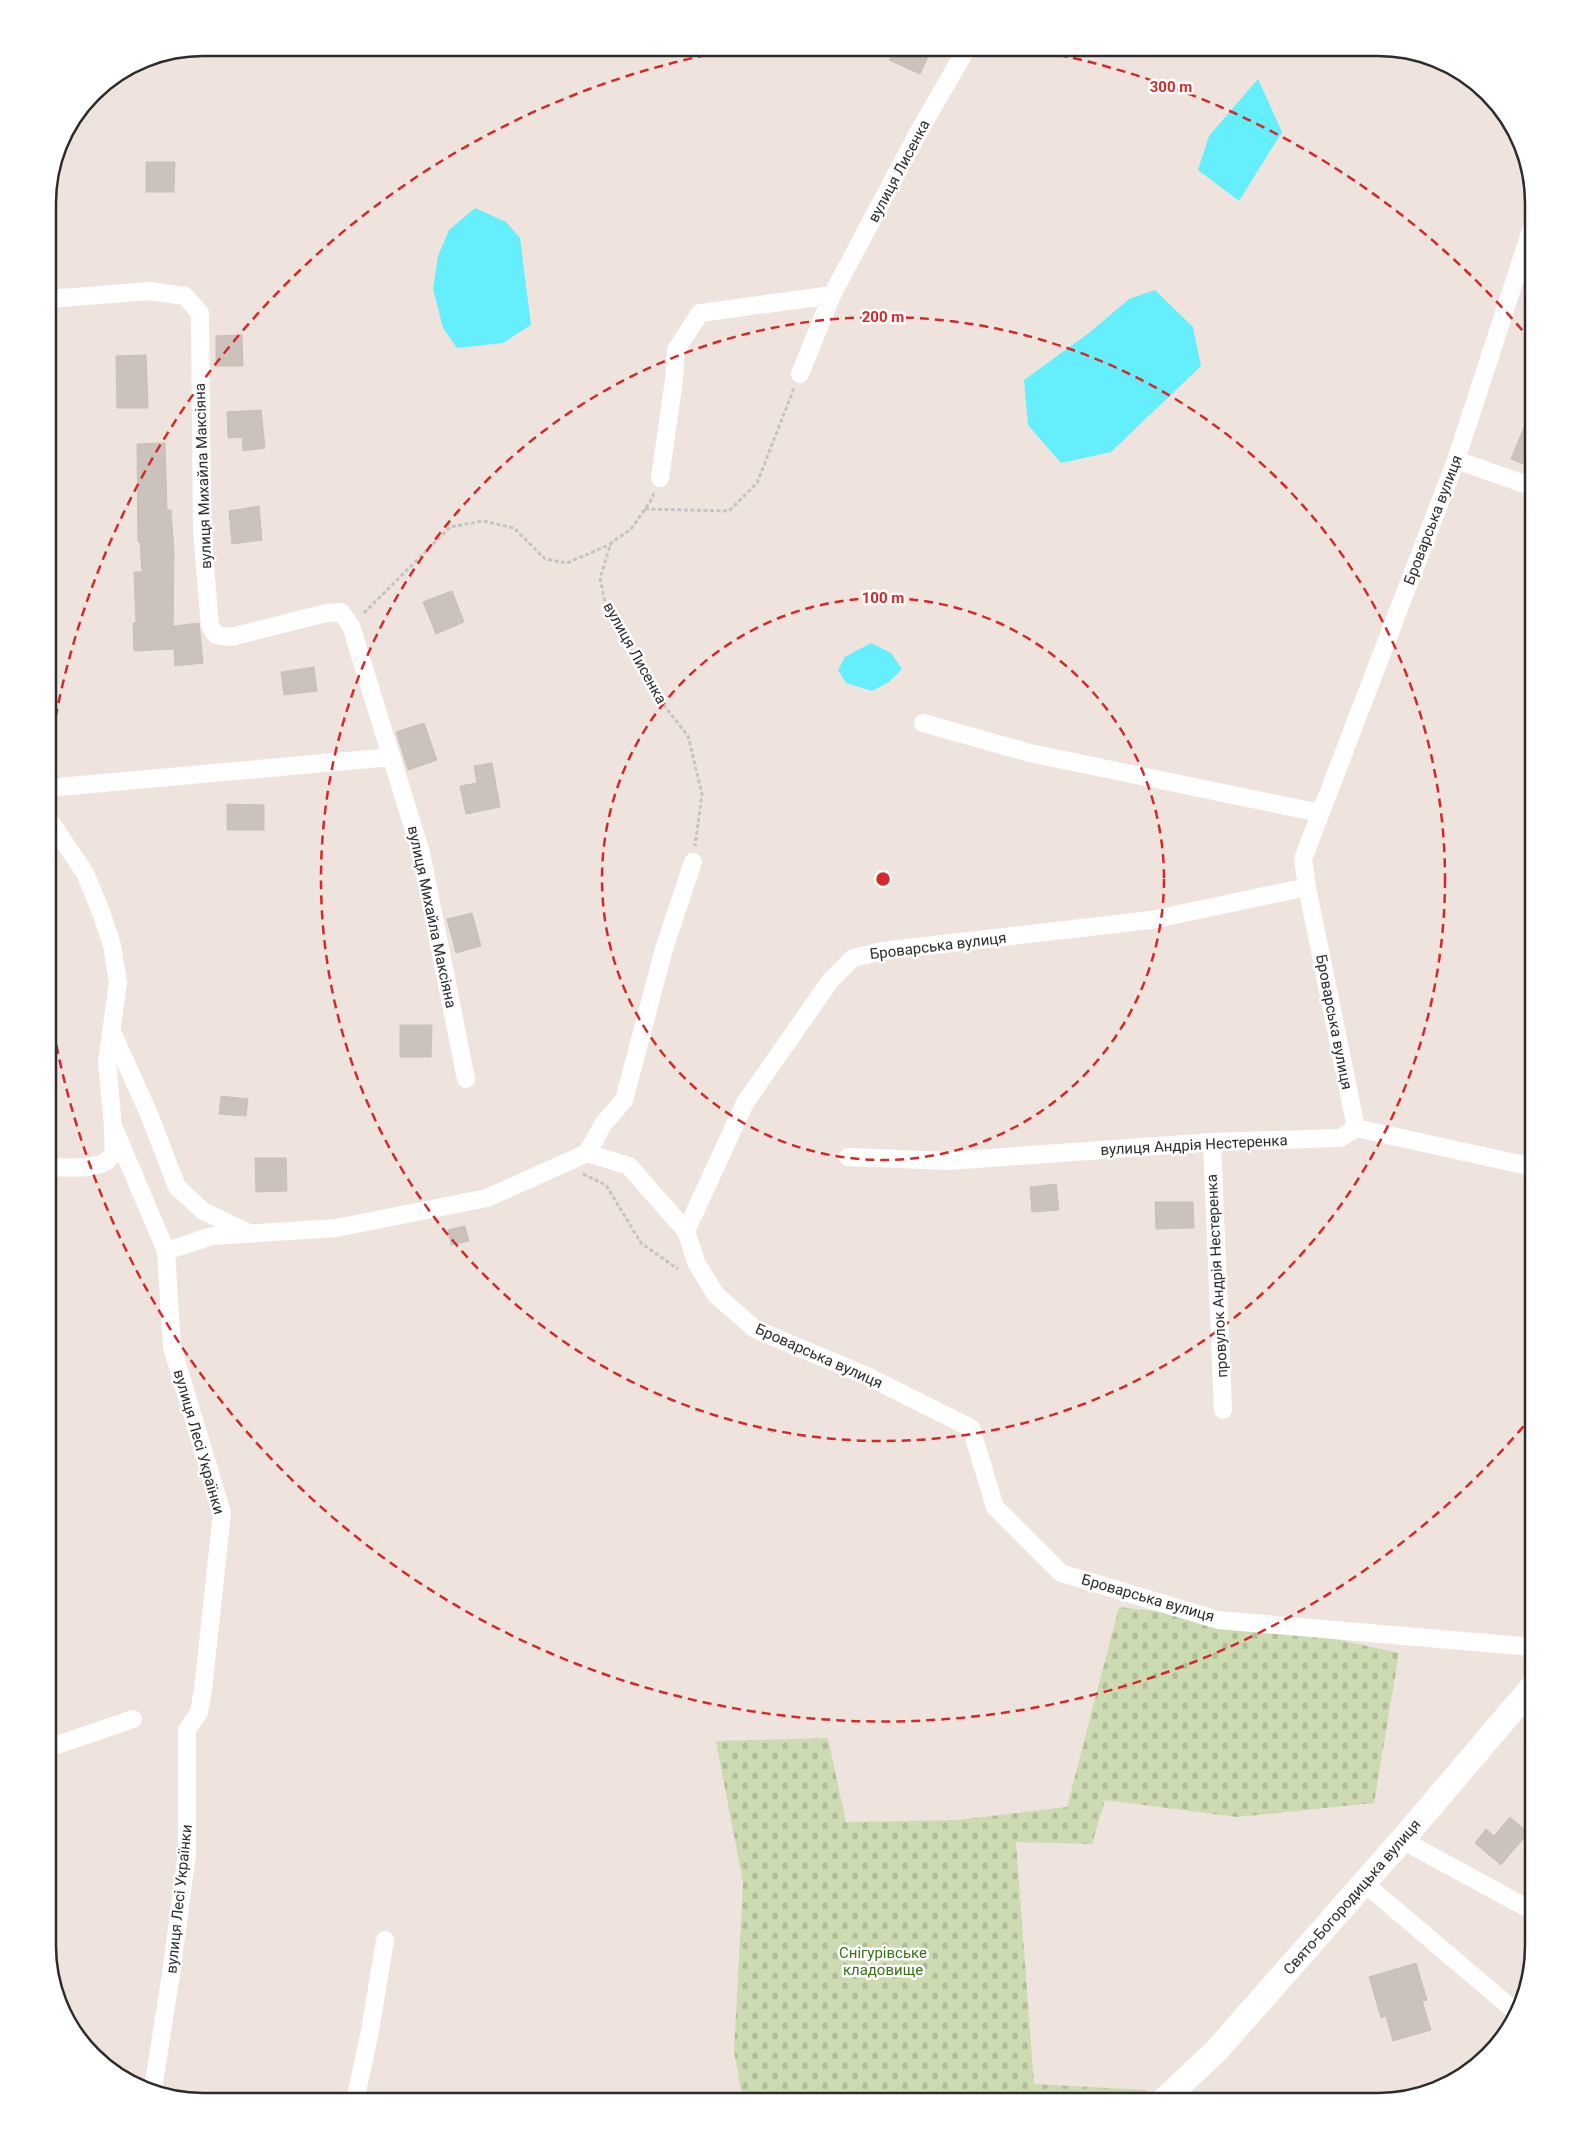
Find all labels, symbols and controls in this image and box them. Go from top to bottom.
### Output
text: 300 m [1150,78,1192,96]
street label: вулиця Лисенка [864,117,934,225]
text: 200 m [862,308,904,326]
street label: вулиця Михайла Максіяна [191,383,215,569]
street label: Броварська вулиця [1400,453,1466,587]
text: 100 m [862,589,904,607]
street label: вулиця Лисенка [600,599,670,707]
street label: вулиця Михайла Максіяна [404,824,460,1010]
centre of rings [874,870,892,888]
street label: Броварська вулиця [869,929,1007,963]
street label: Броварська вулиця [1312,953,1356,1091]
street label: вулиця Андрія Нестеренка [1100,1131,1288,1159]
street label: провулок Андрія Нестеренка [1203,1174,1231,1378]
street label: Броварська вулиця [753,1320,885,1392]
street label: вулиця Лесі Українки [170,1367,228,1517]
street label: Броварська вулиця [1079,1570,1217,1626]
street label: Свято-Богородицька вулиця [1280,1816,1424,1978]
street label: вулиця Лесі Українки [162,1824,196,1974]
park label: Снігурівське кладовище [839,1944,927,1979]

